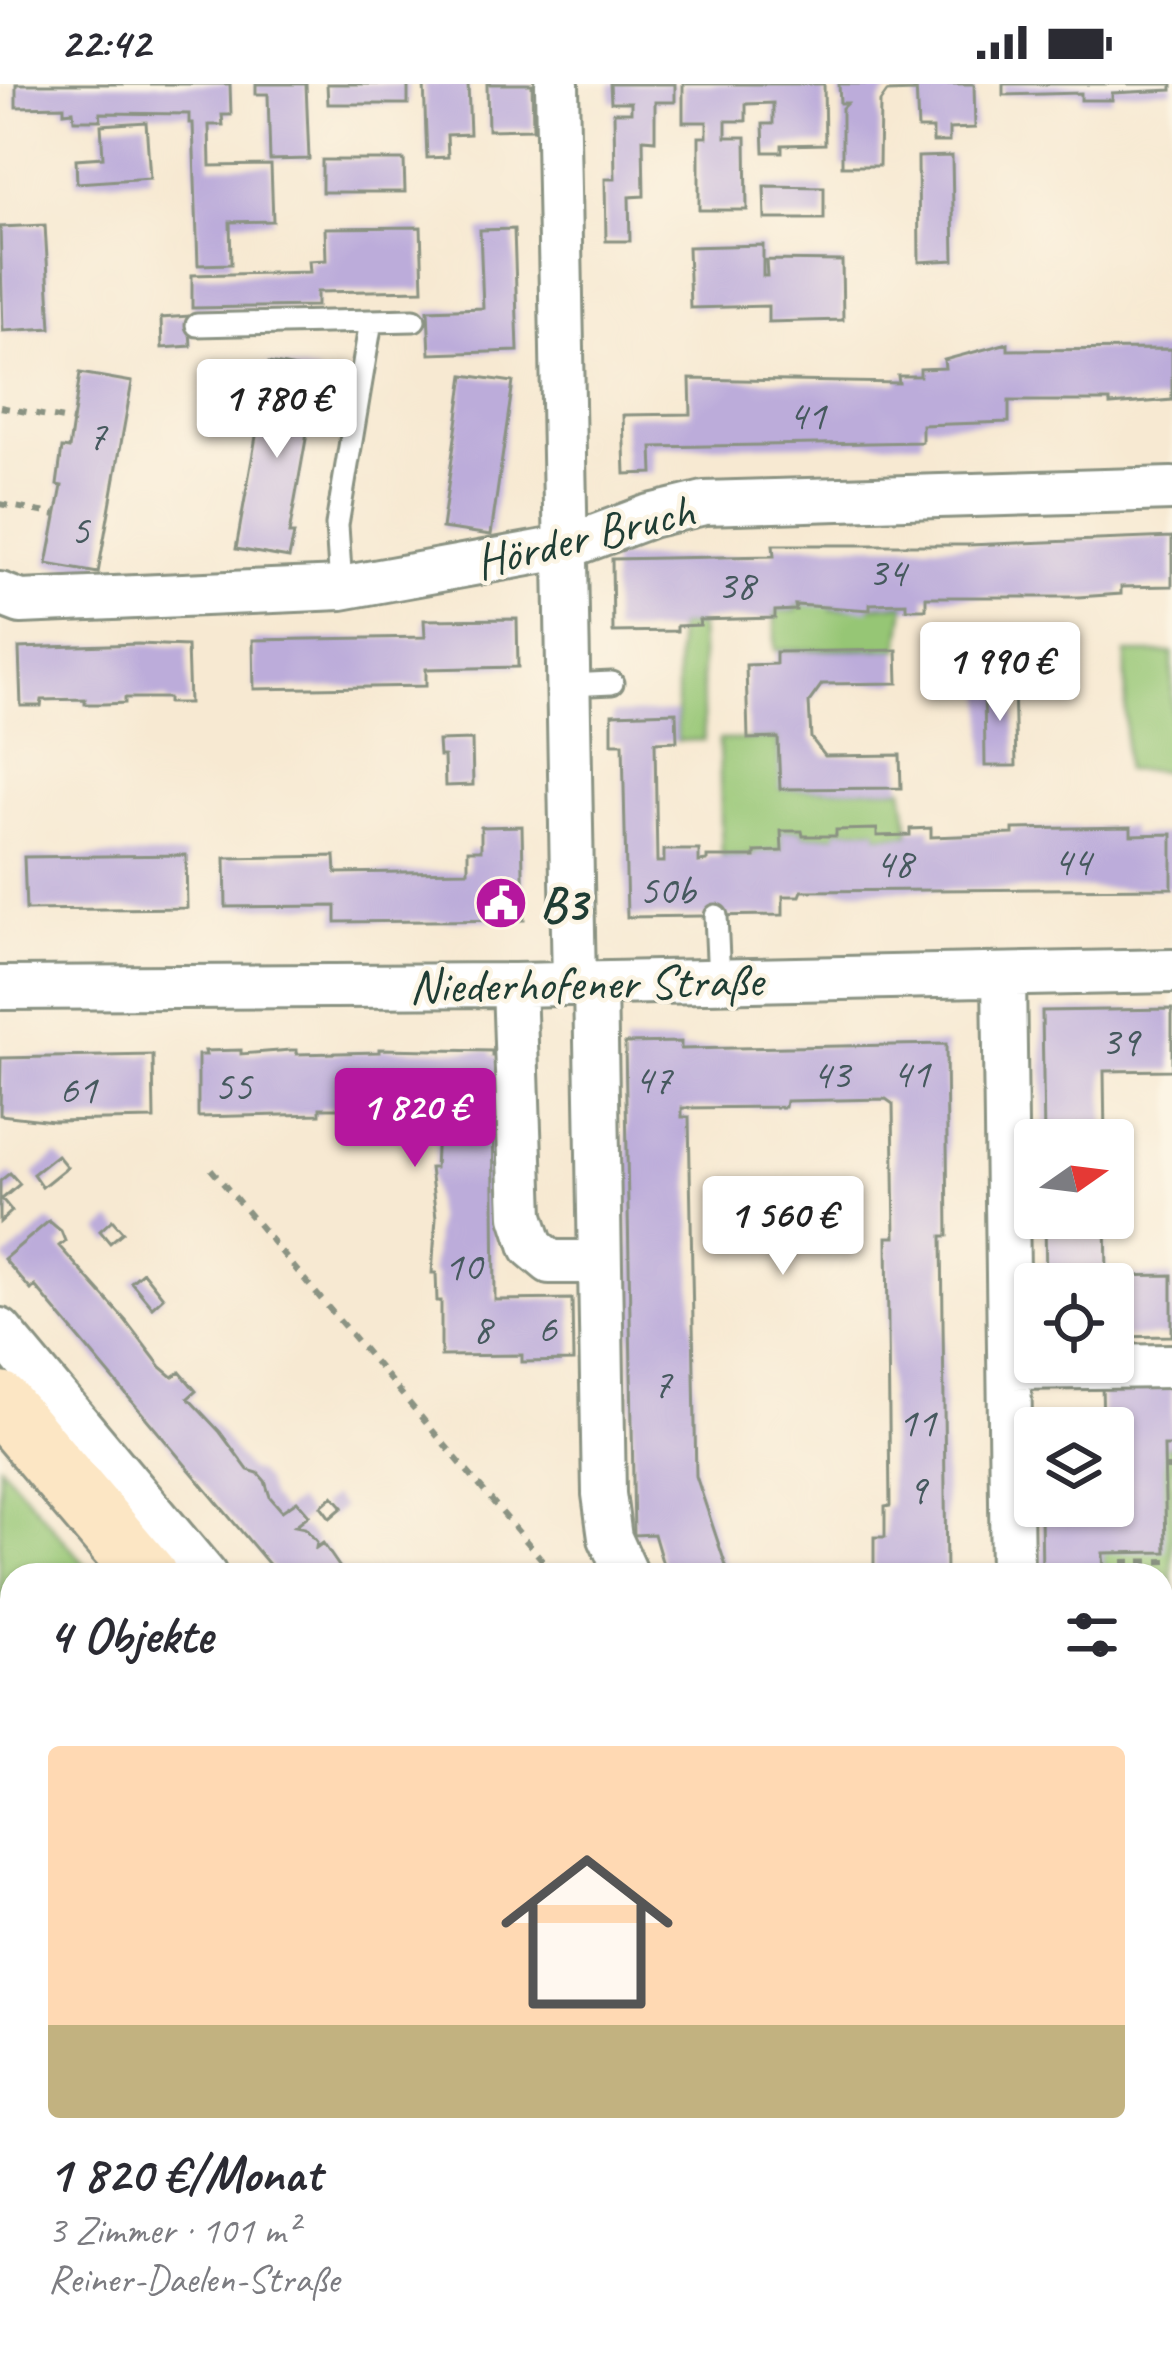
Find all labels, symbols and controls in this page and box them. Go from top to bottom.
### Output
text: 22:42 [60,14,150,71]
pin: 1 780 € [166,359,388,461]
text: 1 780 € [224,373,330,422]
house number: 41 [788,389,828,442]
house number: 7 [88,409,109,462]
street label: Hörder Bruch [469,480,701,592]
house number: 5 [71,504,92,557]
house number: 34 [868,546,910,599]
house number: 38 [717,559,759,612]
pin: 1 990 € [889,622,1111,724]
text: 1 990 € [947,636,1053,685]
house number: 44 [1053,835,1095,888]
house number: 48 [875,837,917,890]
house number: 50b [639,864,698,917]
place label: B3 [540,874,591,934]
public building icon: B3 [473,875,529,931]
street label: Niederhofener Straße [409,950,767,1016]
house number: 39 [1101,1015,1142,1068]
house number: 41 [892,1047,932,1100]
house number: 43 [812,1048,853,1101]
house number: 47 [634,1053,674,1106]
house number: 55 [214,1060,254,1113]
house number: 61 [59,1063,99,1116]
pin: 1 820 € [304,1068,526,1170]
text: 1 820 € [362,1082,468,1131]
north arrow [1014,1119,1134,1239]
map controls [1014,1119,1134,1527]
pin: 1 560 € [672,1176,894,1278]
text: 1 560 € [730,1190,836,1239]
house number: 10 [444,1240,485,1293]
button: locate [1014,1263,1134,1383]
house number: 6 [538,1302,558,1355]
house number: 8 [473,1303,496,1356]
house number: 7 [653,1357,674,1410]
house number: 11 [898,1396,938,1449]
button: layers [1014,1407,1134,1527]
house number: 9 [908,1463,930,1516]
icon: filters [1059,1602,1125,1668]
text: 4 Objekte [48,1603,213,1667]
icon: home [479,1824,695,2040]
text: 1 820 €/Monat [48,2142,321,2206]
text: 3 Zimmer · 101 m² [48,2206,298,2255]
text: Reiner-Daelen-Straße [48,2255,339,2304]

